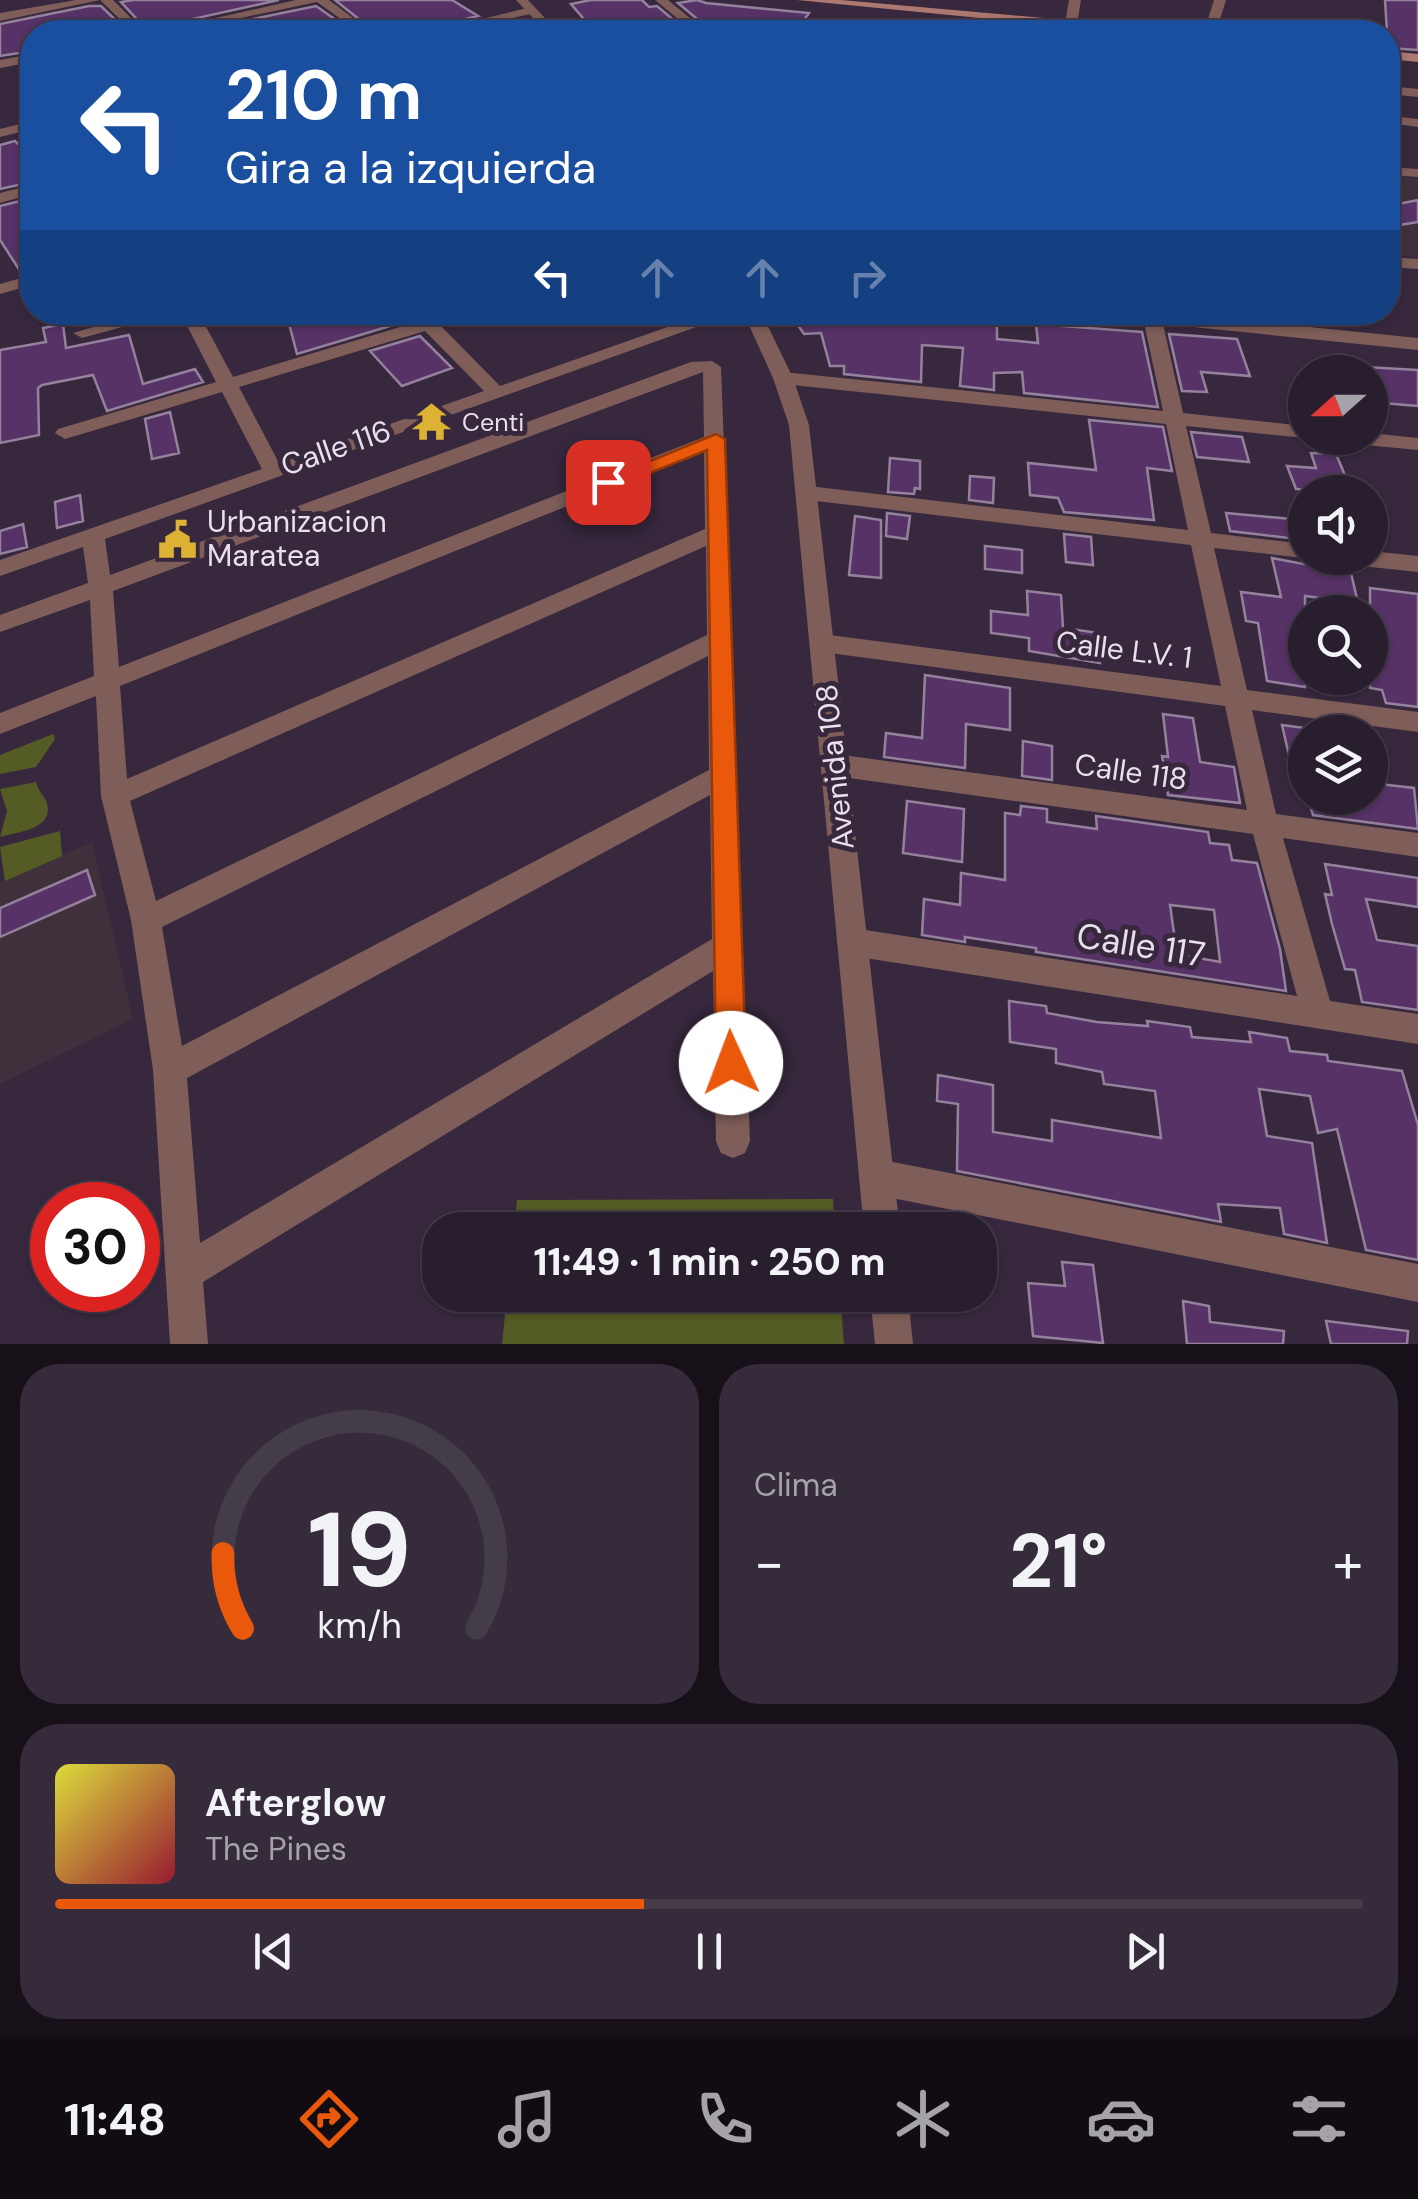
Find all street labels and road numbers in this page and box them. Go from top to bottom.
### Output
street label: Calle 116 [276,411,396,484]
street label: Calle L.V. 1 [1054,622,1194,677]
street label: Avenida 108 [806,682,863,852]
street label: Calle 118 [1072,744,1190,799]
street label: Calle 117 [1073,912,1209,978]

